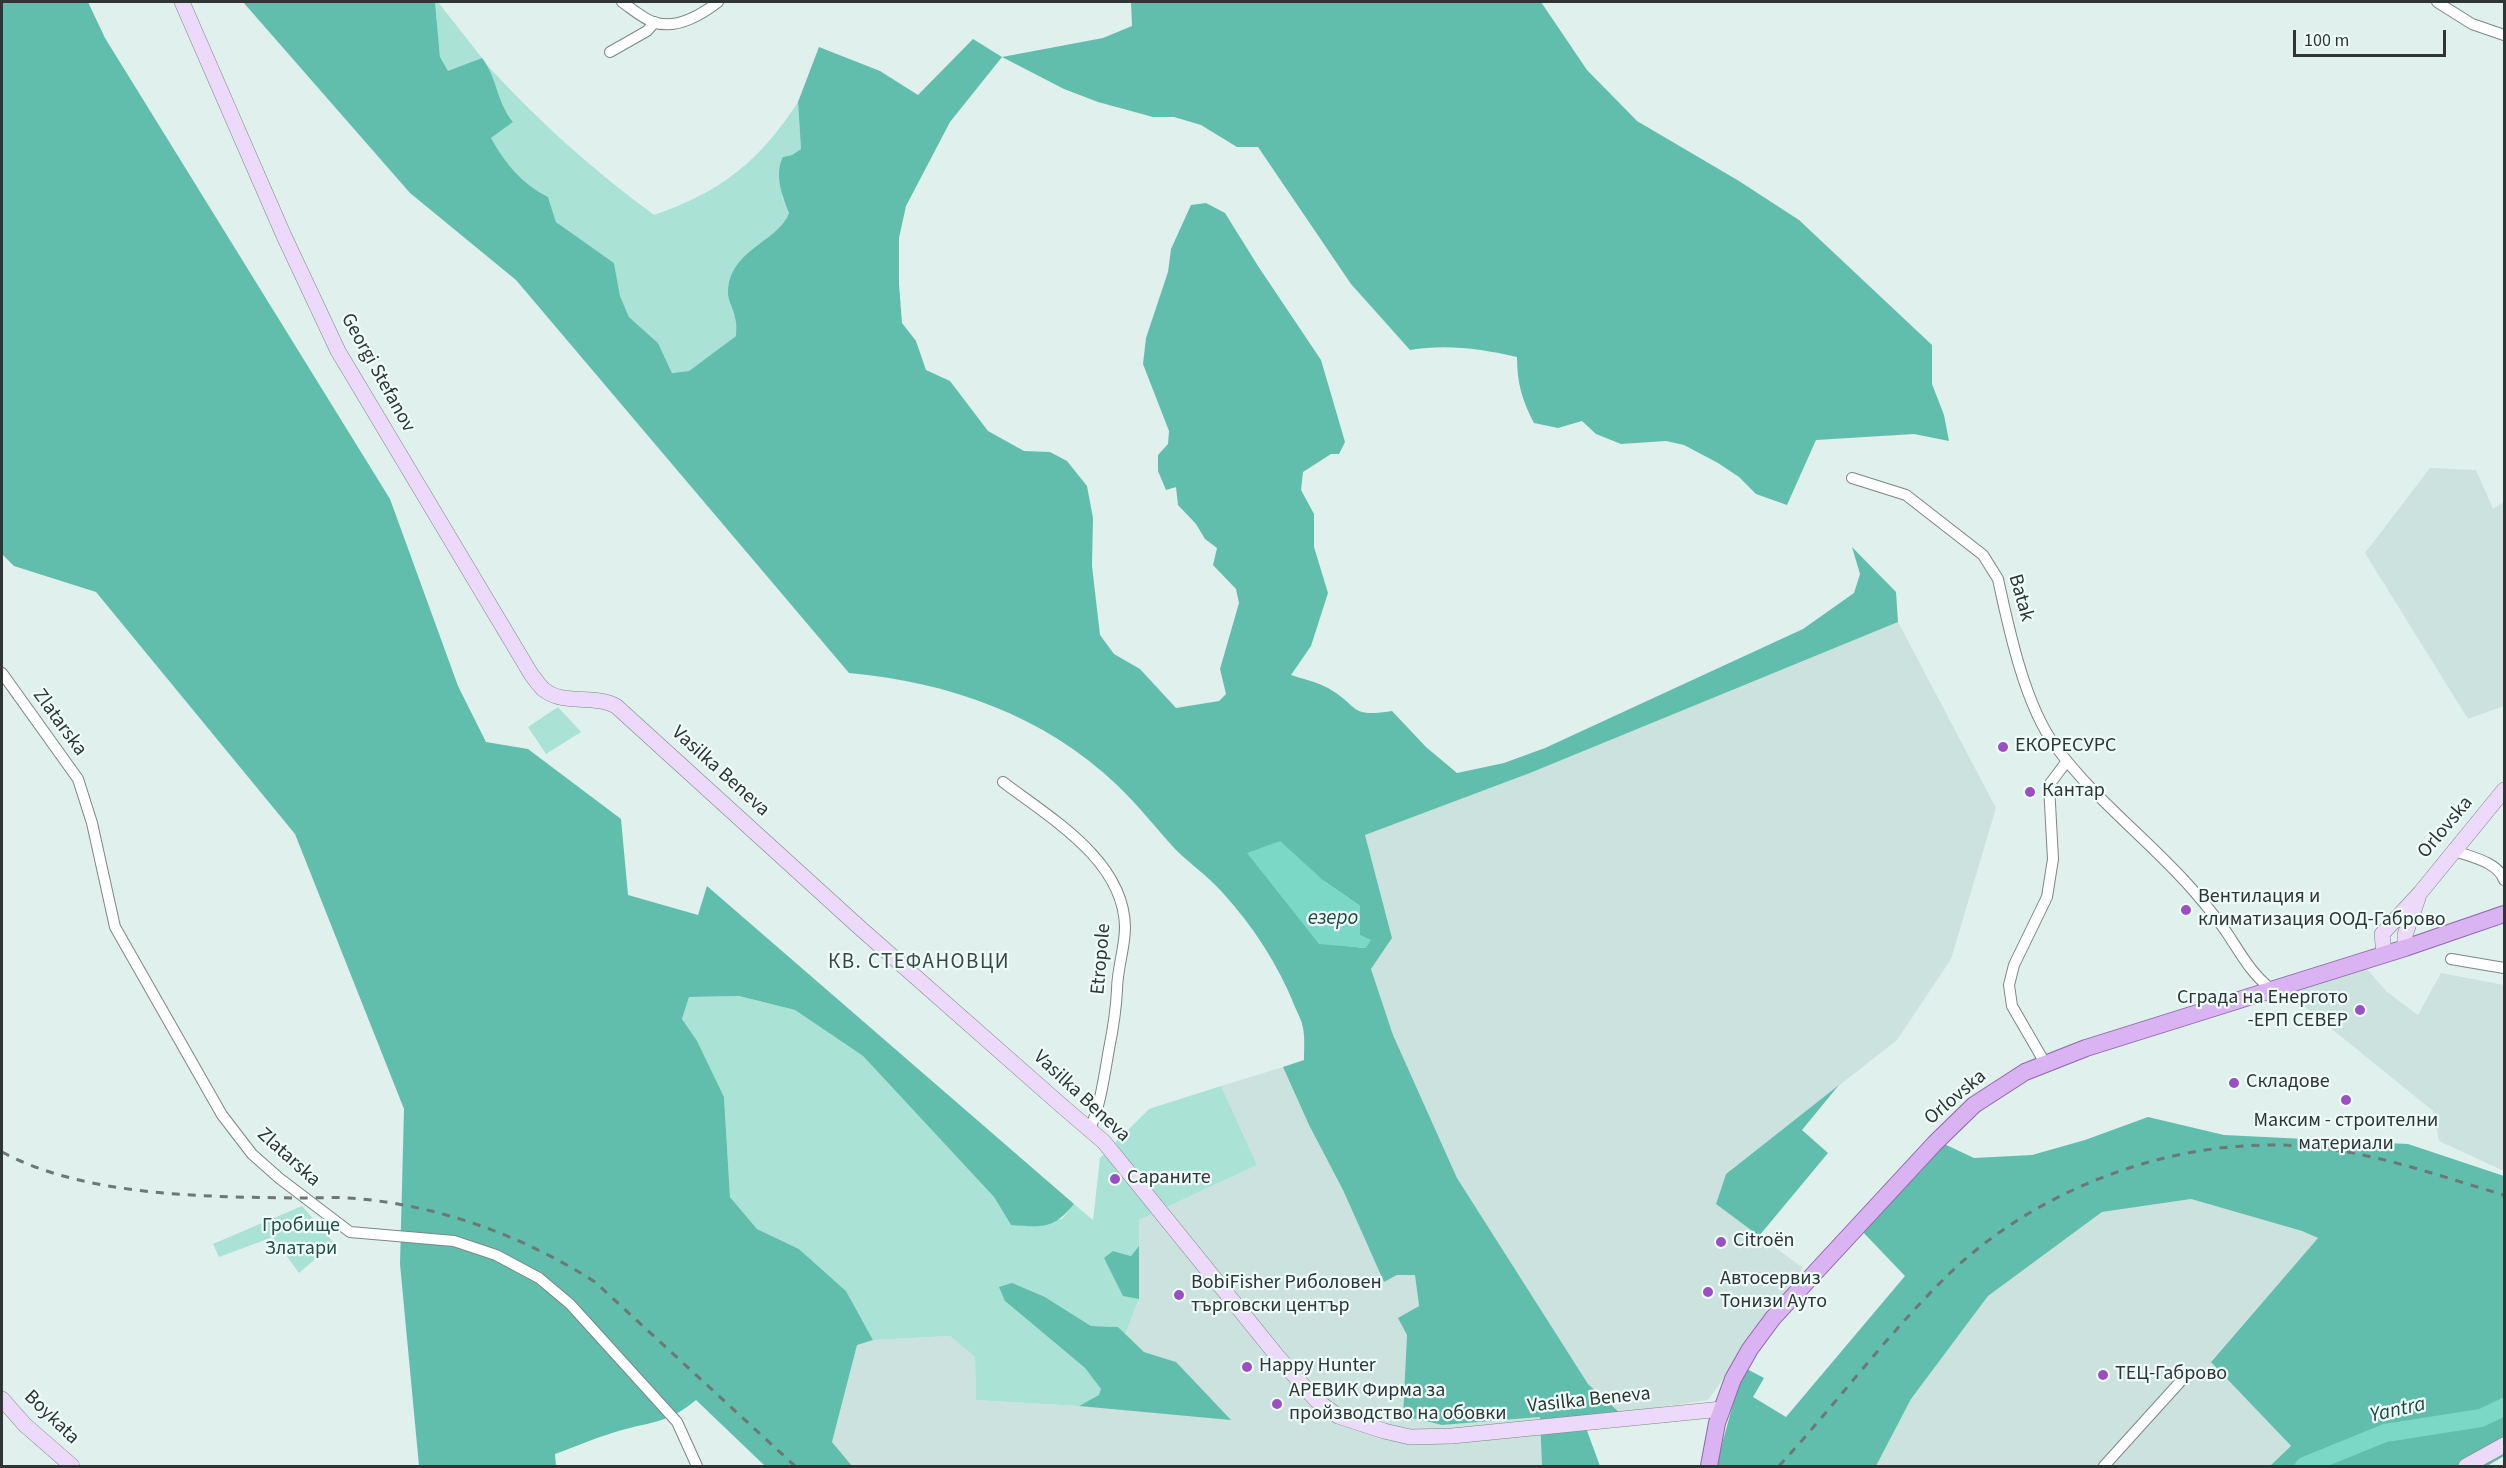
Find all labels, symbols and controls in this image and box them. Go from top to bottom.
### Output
scale bar [2296,18,2449,56]
text: 100 m [2304,28,2349,53]
street label: Georgi Stefanov [335,309,419,437]
street label: Batak [2002,572,2038,624]
street label: Zlatarska [27,685,91,761]
street label: Vasilka Beneva [666,722,774,822]
place label: ЕКОРЕСУРС [2015,735,2116,759]
marker: ЕКОРЕСУРС [1996,740,2010,754]
place label: Кантар [2042,780,2105,804]
marker: Кантар [2023,785,2037,799]
street label: Orlovska [2413,792,2479,864]
place label: Вентилация и климатизация ООД-Габрово [2198,886,2446,933]
marker: Вентилация и климатизация ООД-Габрово [2179,903,2193,917]
water label: езеро [1308,906,1358,932]
street label: Etropole [1087,922,1117,996]
district label: КВ. СТЕФАНОВЦИ [828,950,1010,976]
place label: Сграда на Енергото -ЕРП СЕВЕР [2177,987,2348,1034]
marker: Сграда на Енергото -ЕРП СЕВЕР [2353,1003,2367,1017]
street label: Vasilka Beneva [1028,1046,1134,1148]
street label: Orlovska [1920,1065,1992,1131]
place label: Складове [2246,1071,2330,1095]
marker: Складове [2227,1076,2241,1090]
marker: Максим - строителни материали [2339,1093,2353,1107]
place label: Максим - строителни материали [2254,1110,2438,1157]
street label: Zlatarska [251,1123,325,1193]
place label: Сараните [1127,1167,1211,1191]
marker: Сараните [1108,1172,1122,1186]
park label: Гробище Златари [262,1215,340,1262]
place label: Citroën [1733,1230,1795,1254]
marker: Citroën [1714,1235,1728,1249]
place label: Автосервиз Тонизи Ауто [1720,1268,1827,1315]
place label: BobiFisher Риболовен търговски център [1191,1272,1382,1319]
marker: Автосервиз Тонизи Ауто [1701,1285,1715,1299]
marker: BobiFisher Риболовен търговски център [1172,1288,1186,1302]
place label: Happy Hunter [1259,1355,1376,1379]
marker: Happy Hunter [1240,1360,1254,1374]
place label: ТЕЦ-Габрово [2115,1363,2227,1387]
marker: ТЕЦ-Габрово [2096,1368,2110,1382]
place label: АРЕВИК Фирма за пройзводство на обовки [1289,1380,1506,1427]
street label: Vasilka Beneva [1526,1383,1652,1419]
street label: Boykata [18,1386,84,1450]
water label: Yantra [2368,1392,2428,1430]
marker: АРЕВИК Фирма за пройзводство на обовки [1270,1397,1284,1411]

